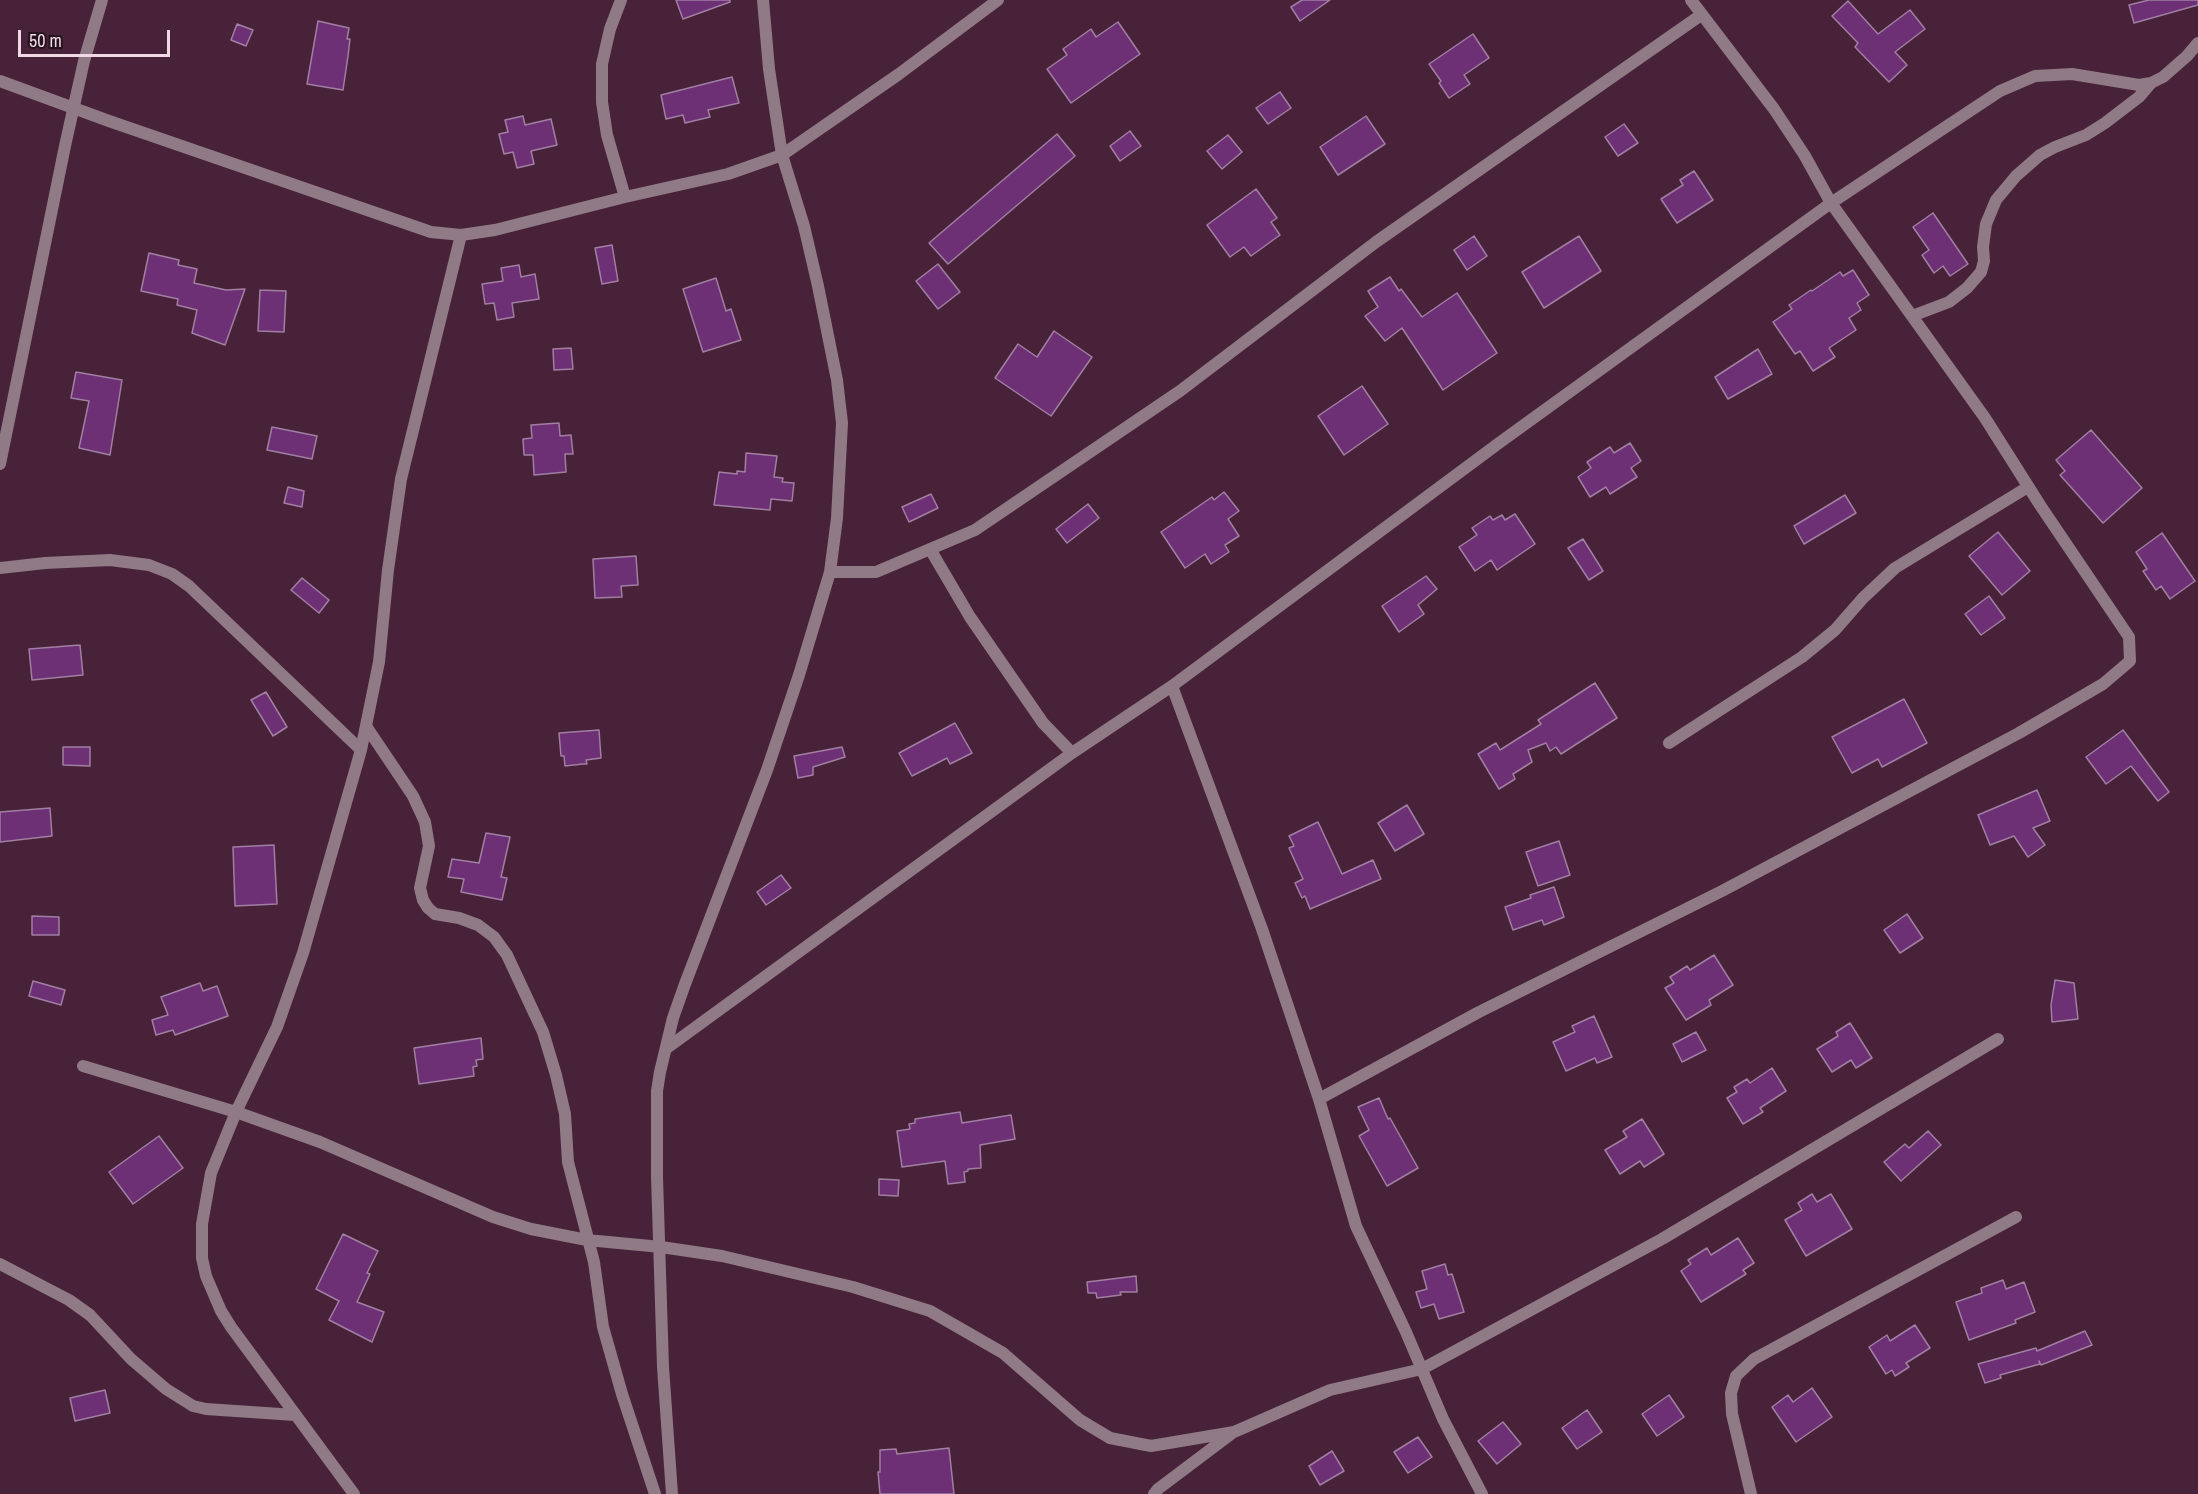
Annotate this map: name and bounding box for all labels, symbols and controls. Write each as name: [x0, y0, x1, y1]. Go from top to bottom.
scale bar: [21, 18, 172, 56]
text: 50 m: [29, 28, 62, 53]

